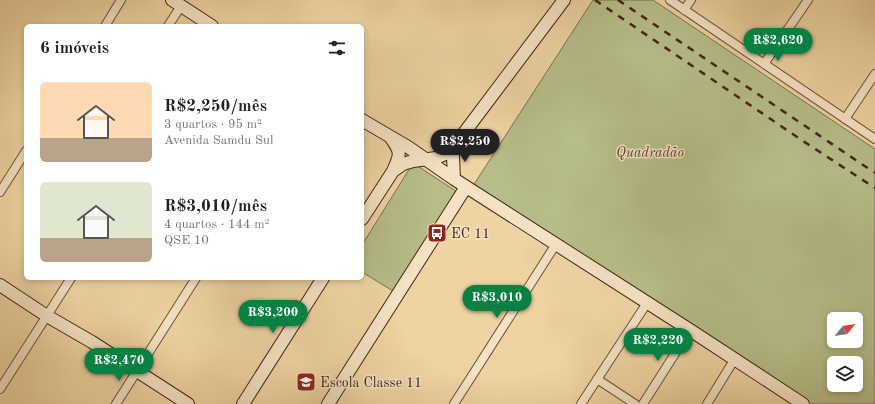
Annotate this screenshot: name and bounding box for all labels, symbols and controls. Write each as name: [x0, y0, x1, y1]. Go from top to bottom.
pin: R$2,620: [741, 28, 815, 62]
text: R$2,620: [753, 34, 803, 47]
icon: filters: [326, 37, 348, 59]
text: 6 imóveis: [40, 40, 109, 57]
icon: home: [72, 98, 120, 146]
text: R$2,250/mês: [164, 98, 267, 115]
text: 3 quartos · 95 m²: [164, 118, 262, 131]
pin: R$2,250: [428, 129, 502, 163]
text: Avenida Samdu Sul: [164, 134, 273, 147]
text: R$2,250: [440, 135, 490, 148]
park label: Quadradão: [616, 146, 684, 160]
icon: home: [72, 198, 120, 246]
text: R$3,010/mês: [164, 198, 267, 215]
text: 4 quartos · 144 m²: [164, 218, 269, 231]
bus stop icon: EC 11: [426, 222, 448, 244]
place label: EC 11: [451, 227, 490, 241]
text: QSE 10: [164, 234, 209, 247]
pin: R$3,010: [460, 285, 534, 319]
text: R$3,010: [472, 291, 522, 304]
pin: R$3,200: [236, 300, 310, 334]
text: R$3,200: [248, 306, 298, 319]
north arrow: [827, 312, 863, 348]
map controls: [827, 312, 863, 392]
pin: R$2,220: [621, 328, 695, 362]
text: R$2,220: [633, 334, 683, 347]
pin: R$2,470: [82, 348, 156, 382]
text: R$2,470: [94, 354, 144, 367]
button: layers: [827, 356, 863, 392]
school or university icon: Escola Classe 11: [295, 371, 317, 393]
place label: Escola Classe 11: [320, 376, 422, 390]

